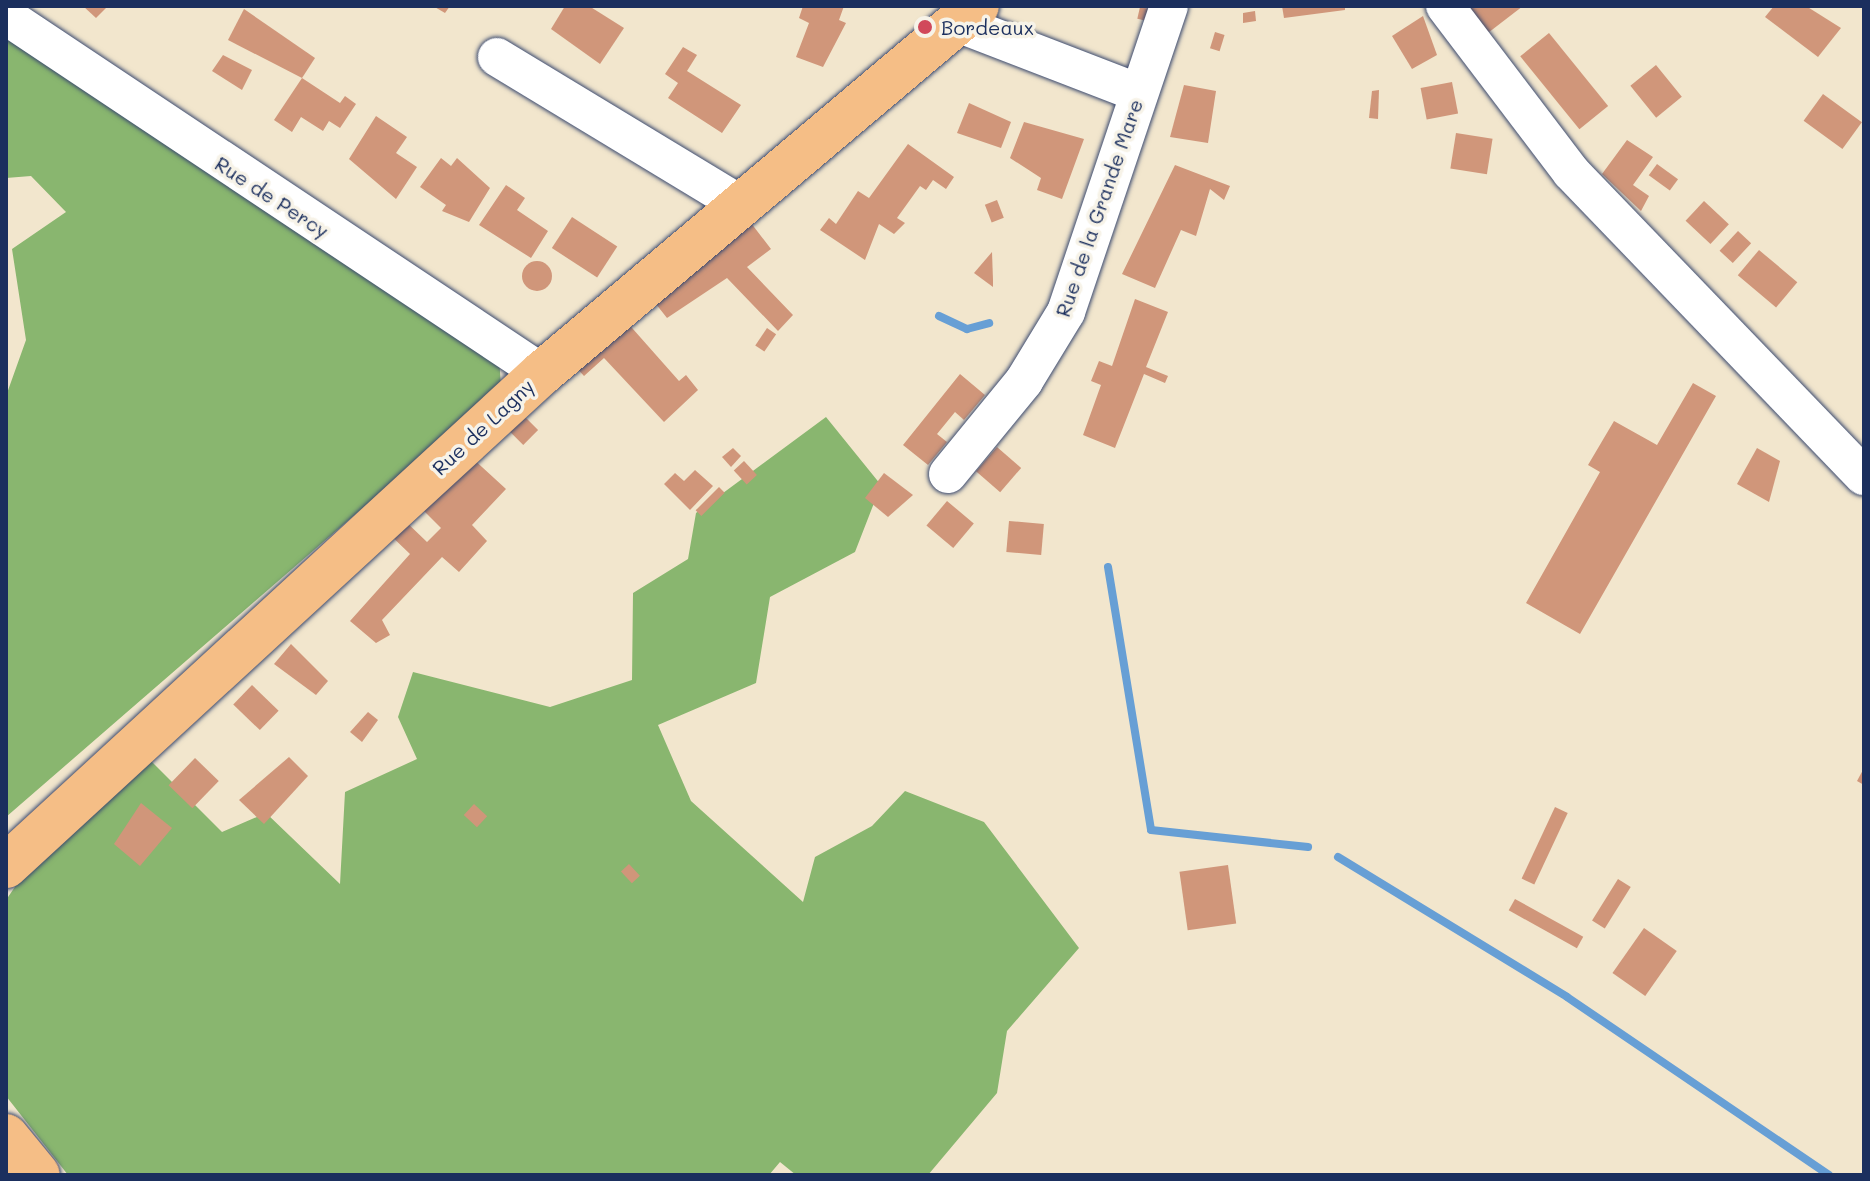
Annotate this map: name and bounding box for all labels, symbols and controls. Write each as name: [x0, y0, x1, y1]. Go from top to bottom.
place label: Bordeaux: [941, 15, 1034, 39]
marker: Bordeaux: [916, 18, 934, 36]
street label: Rue de la Grande Mare: [1050, 96, 1148, 320]
street label: Rue de Percy: [211, 151, 333, 243]
street label: Rue de Lagny: [427, 374, 539, 480]

